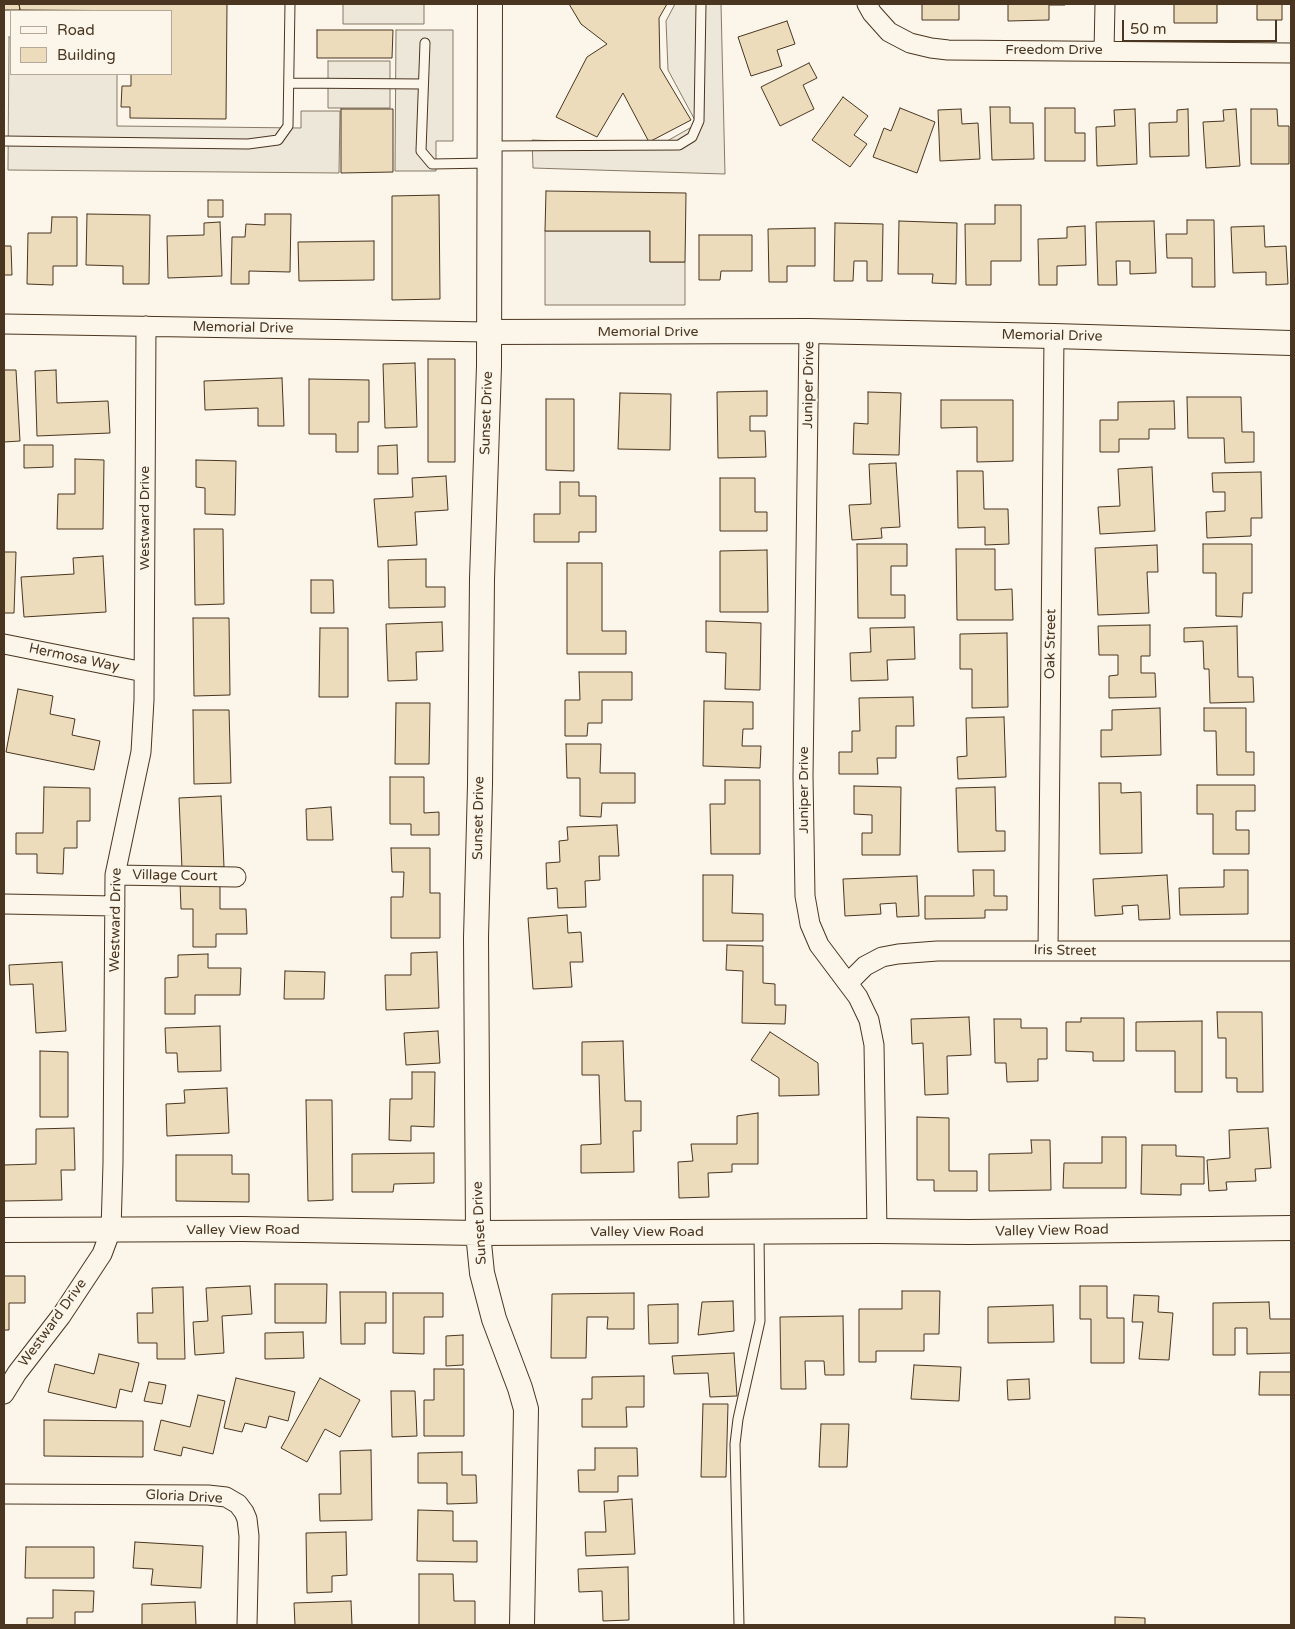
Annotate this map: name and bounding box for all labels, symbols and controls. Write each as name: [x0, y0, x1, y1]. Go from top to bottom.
legend: [10, 10, 172, 75]
scale bar: [1125, 10, 1280, 42]
text: 50 m: [1130, 20, 1167, 38]
text: Road: [57, 21, 95, 39]
street label: Freedom Drive: [1005, 42, 1103, 58]
text: Building: [57, 46, 116, 64]
street label: Memorial Drive: [192, 319, 294, 337]
street label: Memorial Drive: [598, 324, 698, 340]
street label: Memorial Drive: [1001, 327, 1103, 345]
street label: Juniper Drive: [800, 341, 818, 429]
street label: Sunset Drive: [477, 371, 497, 455]
street label: Westward Drive: [137, 466, 153, 570]
street label: Oak Street: [1042, 609, 1060, 679]
street label: Hermosa Way: [27, 640, 121, 676]
street label: Juniper Drive: [796, 746, 812, 834]
street label: Sunset Drive: [470, 776, 488, 860]
street label: Village Court: [132, 867, 218, 885]
street label: Westward Drive: [107, 868, 125, 972]
street label: Iris Street: [1033, 942, 1097, 960]
street label: Sunset Drive: [469, 1181, 491, 1265]
street label: Valley View Road: [186, 1222, 300, 1238]
street label: Valley View Road: [995, 1222, 1109, 1240]
street label: Valley View Road: [590, 1224, 704, 1240]
street label: Westward Drive: [16, 1276, 90, 1370]
street label: Gloria Drive: [145, 1487, 223, 1507]

